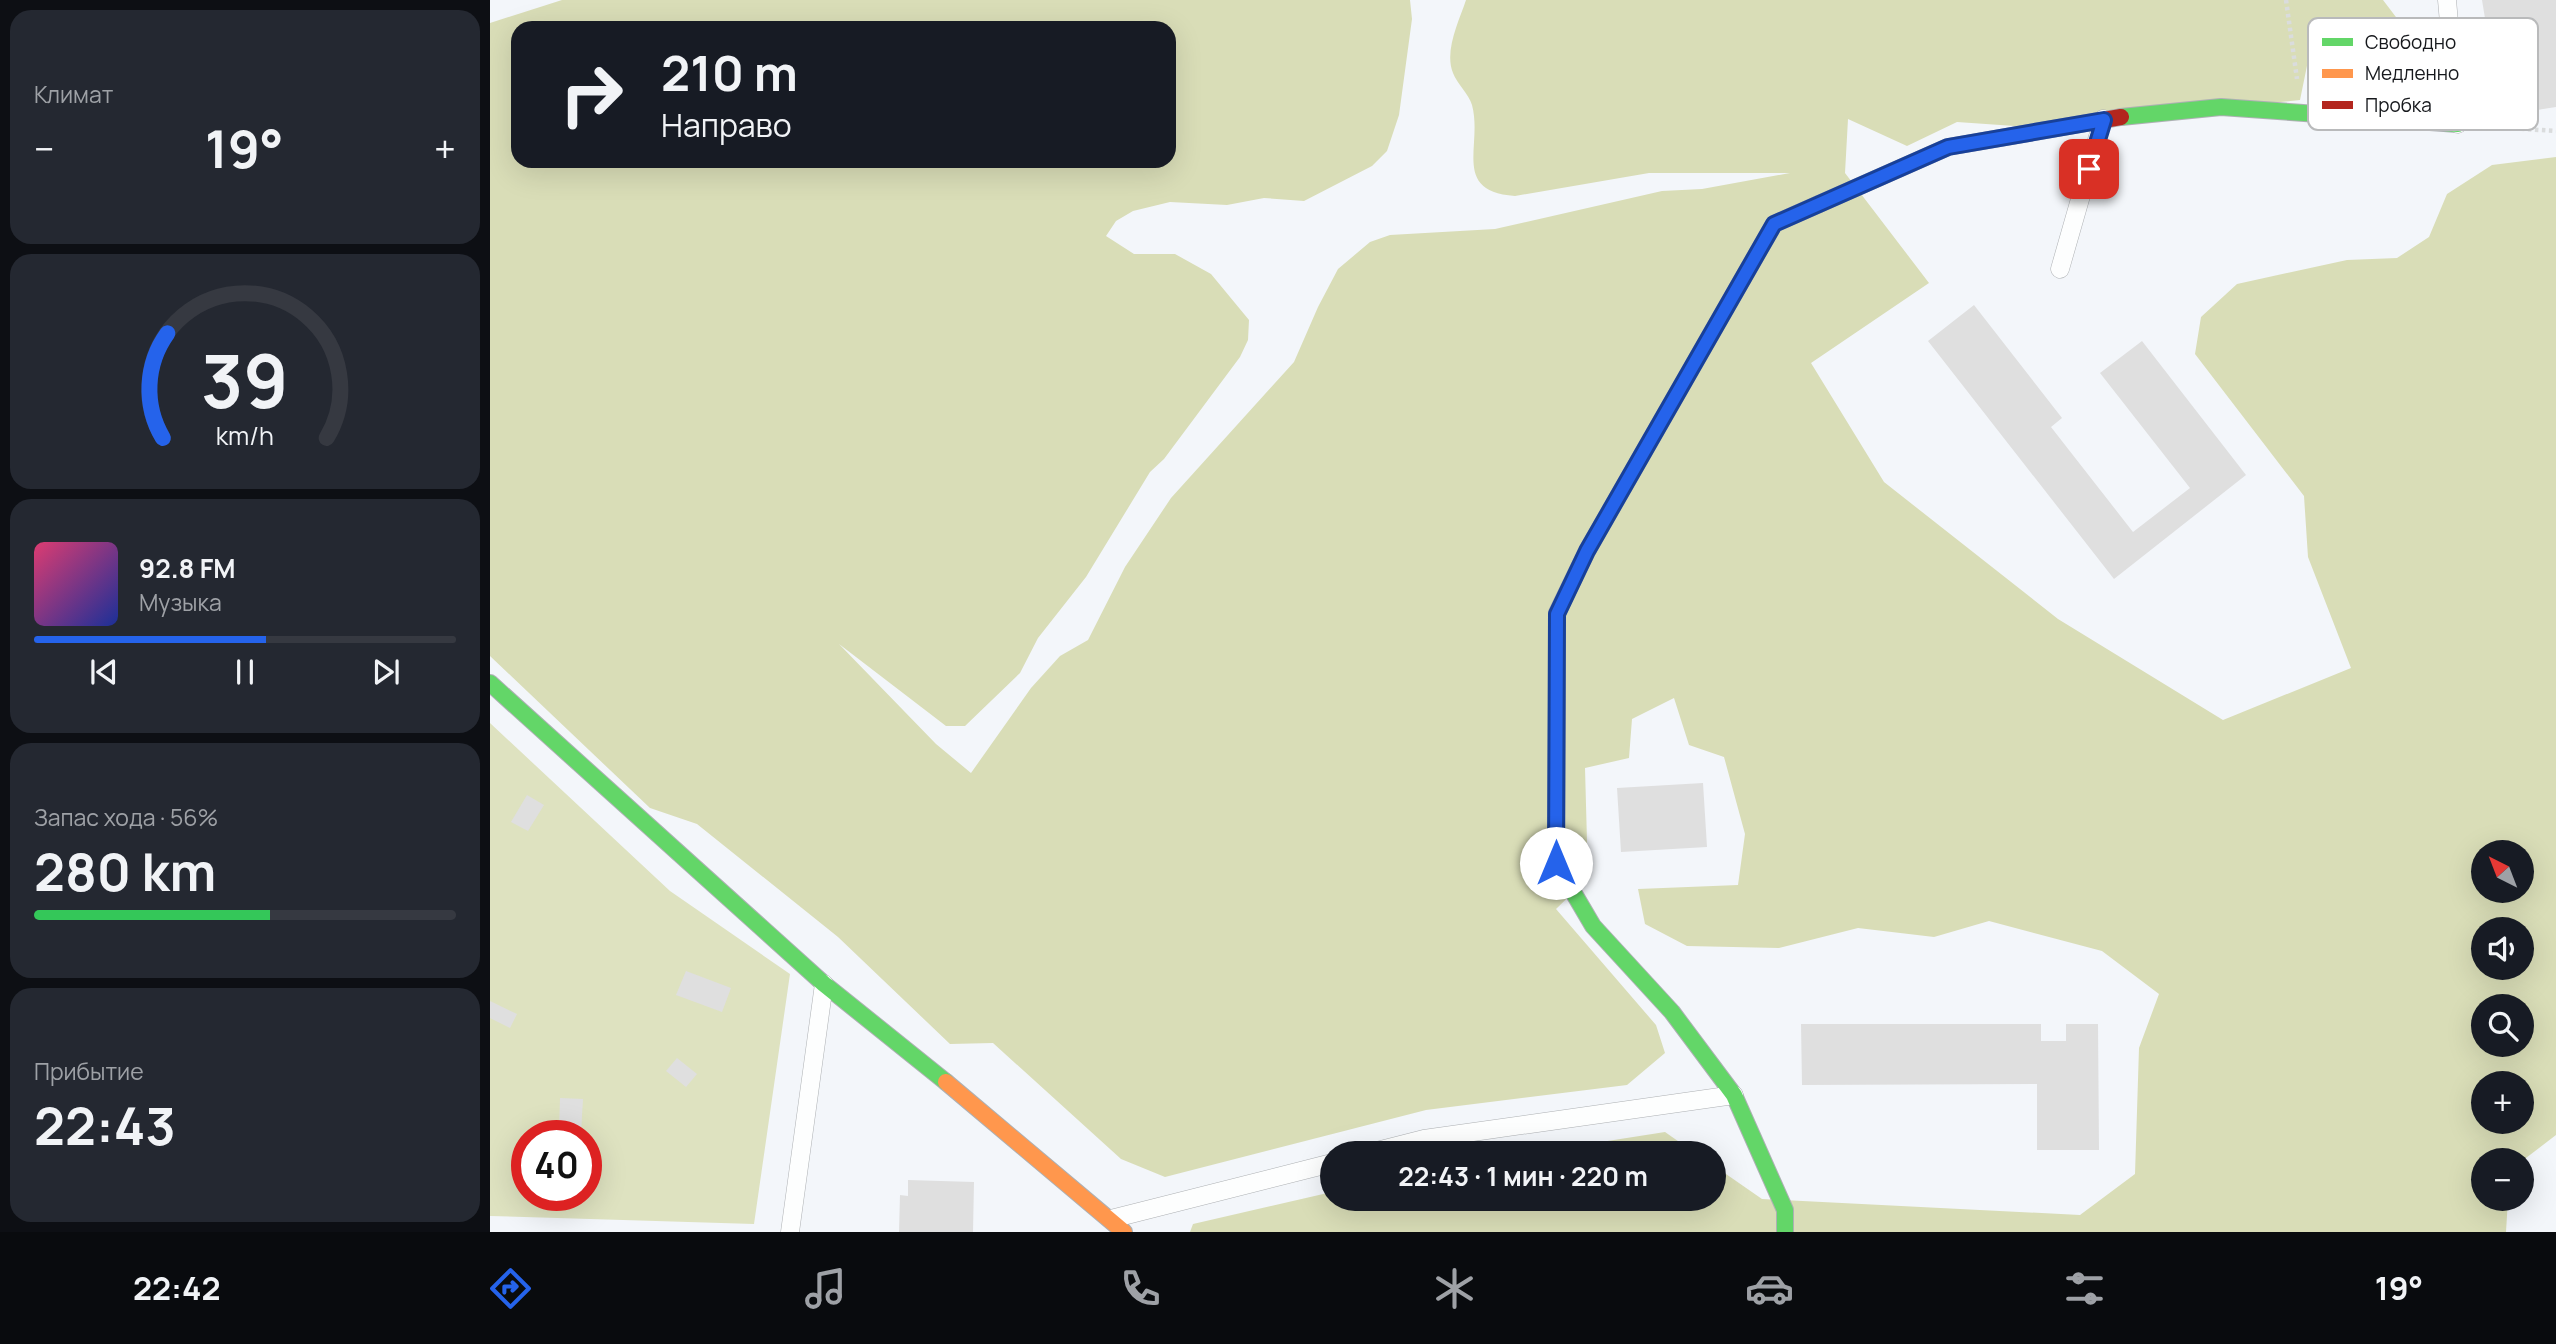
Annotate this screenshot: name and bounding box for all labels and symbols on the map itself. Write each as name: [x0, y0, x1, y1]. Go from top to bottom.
legend: [2308, 18, 2538, 130]
text: Свободно: [2365, 29, 2456, 55]
text: Медленно: [2365, 60, 2459, 86]
text: Пробка: [2365, 92, 2432, 118]
pin: [2059, 139, 2119, 199]
position arrow: [1519, 826, 1593, 900]
north arrow: [2471, 840, 2534, 903]
speed limit sign: 40: [511, 1120, 602, 1211]

